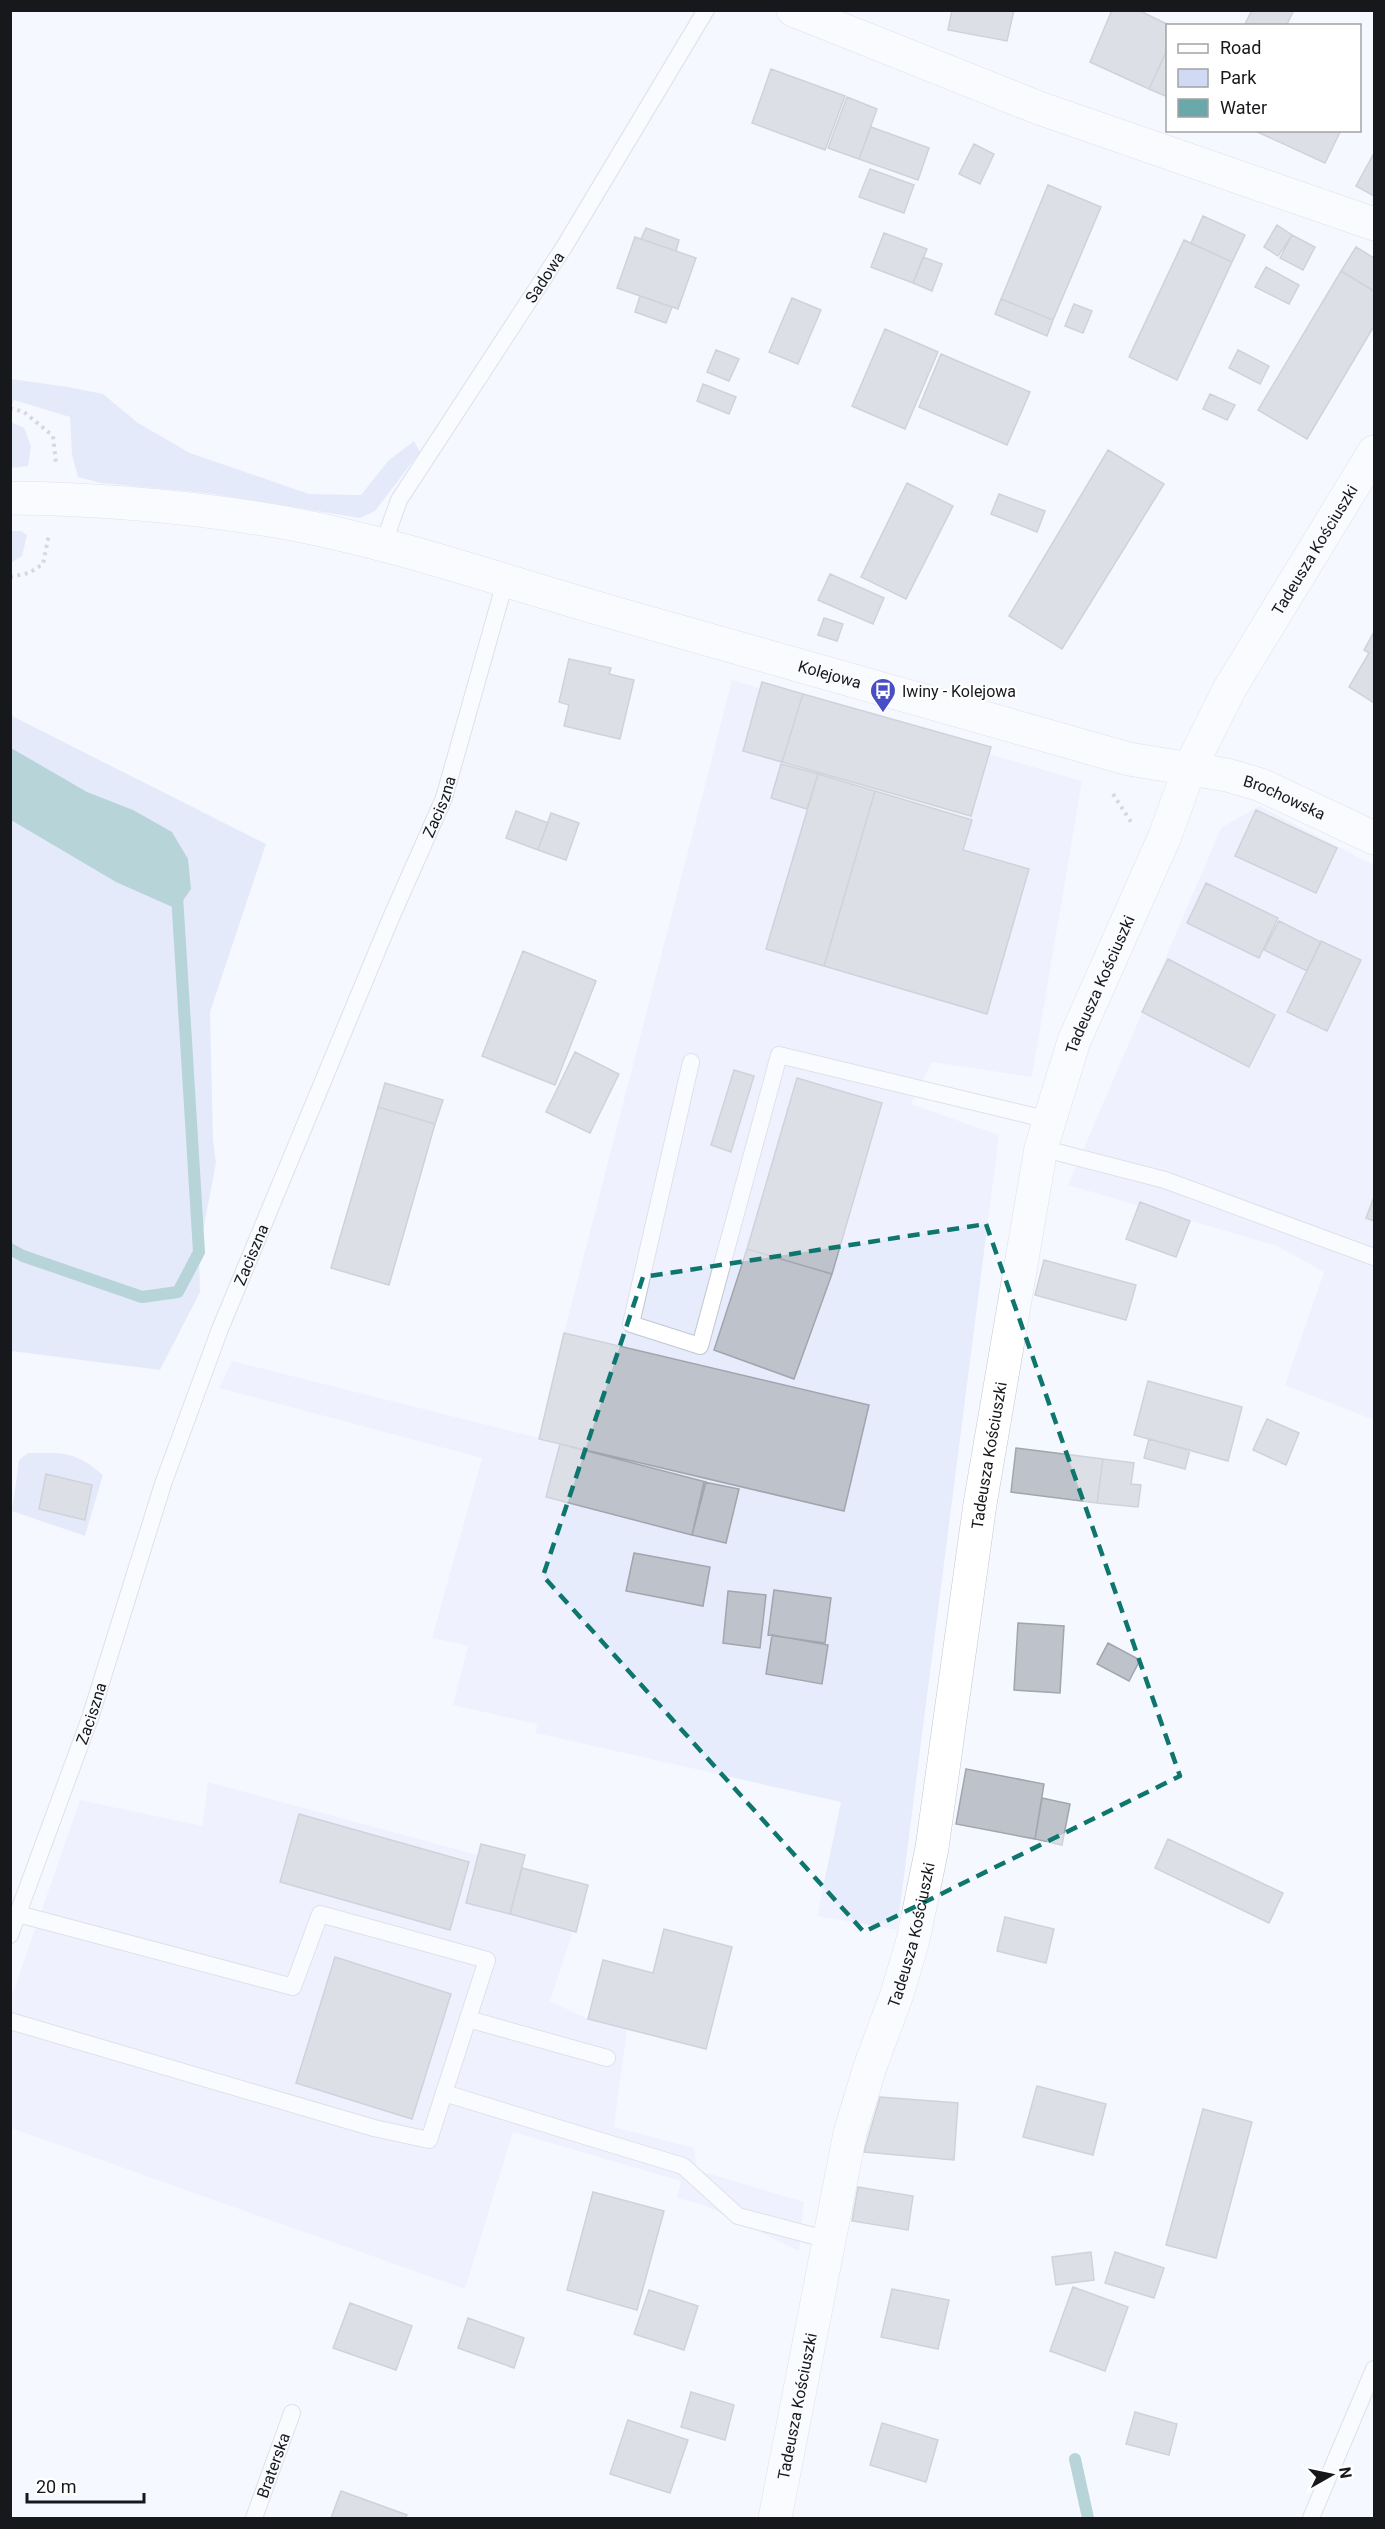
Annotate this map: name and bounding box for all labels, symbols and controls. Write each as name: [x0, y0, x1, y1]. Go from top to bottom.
legend: [1166, 24, 1361, 132]
text: Road: [1220, 37, 1261, 58]
text: Park: [1220, 67, 1257, 88]
text: Water: [1220, 97, 1267, 118]
street label: Sadowa: [521, 248, 568, 306]
street label: Tadeusza Kościuszki: [1268, 481, 1362, 619]
street label: Kolejowa: [796, 656, 864, 692]
bus stop icon: Iwiny - Kolejowa: [868, 676, 898, 714]
place label: Iwiny - Kolejowa: [902, 682, 1016, 701]
street label: Brochowska: [1241, 771, 1328, 824]
street label: Zaciszna: [419, 774, 460, 840]
street label: Tadeusza Kościuszki: [1062, 912, 1139, 1056]
street label: Zaciszna: [230, 1222, 272, 1288]
street label: Tadeusza Kościuszki: [968, 1380, 1011, 1530]
street label: Zaciszna: [72, 1680, 111, 1747]
street label: Tadeusza Kościuszki: [884, 1861, 939, 2010]
street label: Tadeusza Kościuszki: [774, 2331, 821, 2481]
street label: Braterska: [253, 2430, 294, 2501]
north arrow: [1301, 2445, 1361, 2505]
scale bar: [27, 2466, 144, 2504]
text: N: [1335, 2466, 1356, 2480]
text: 20 m: [36, 2476, 76, 2497]

